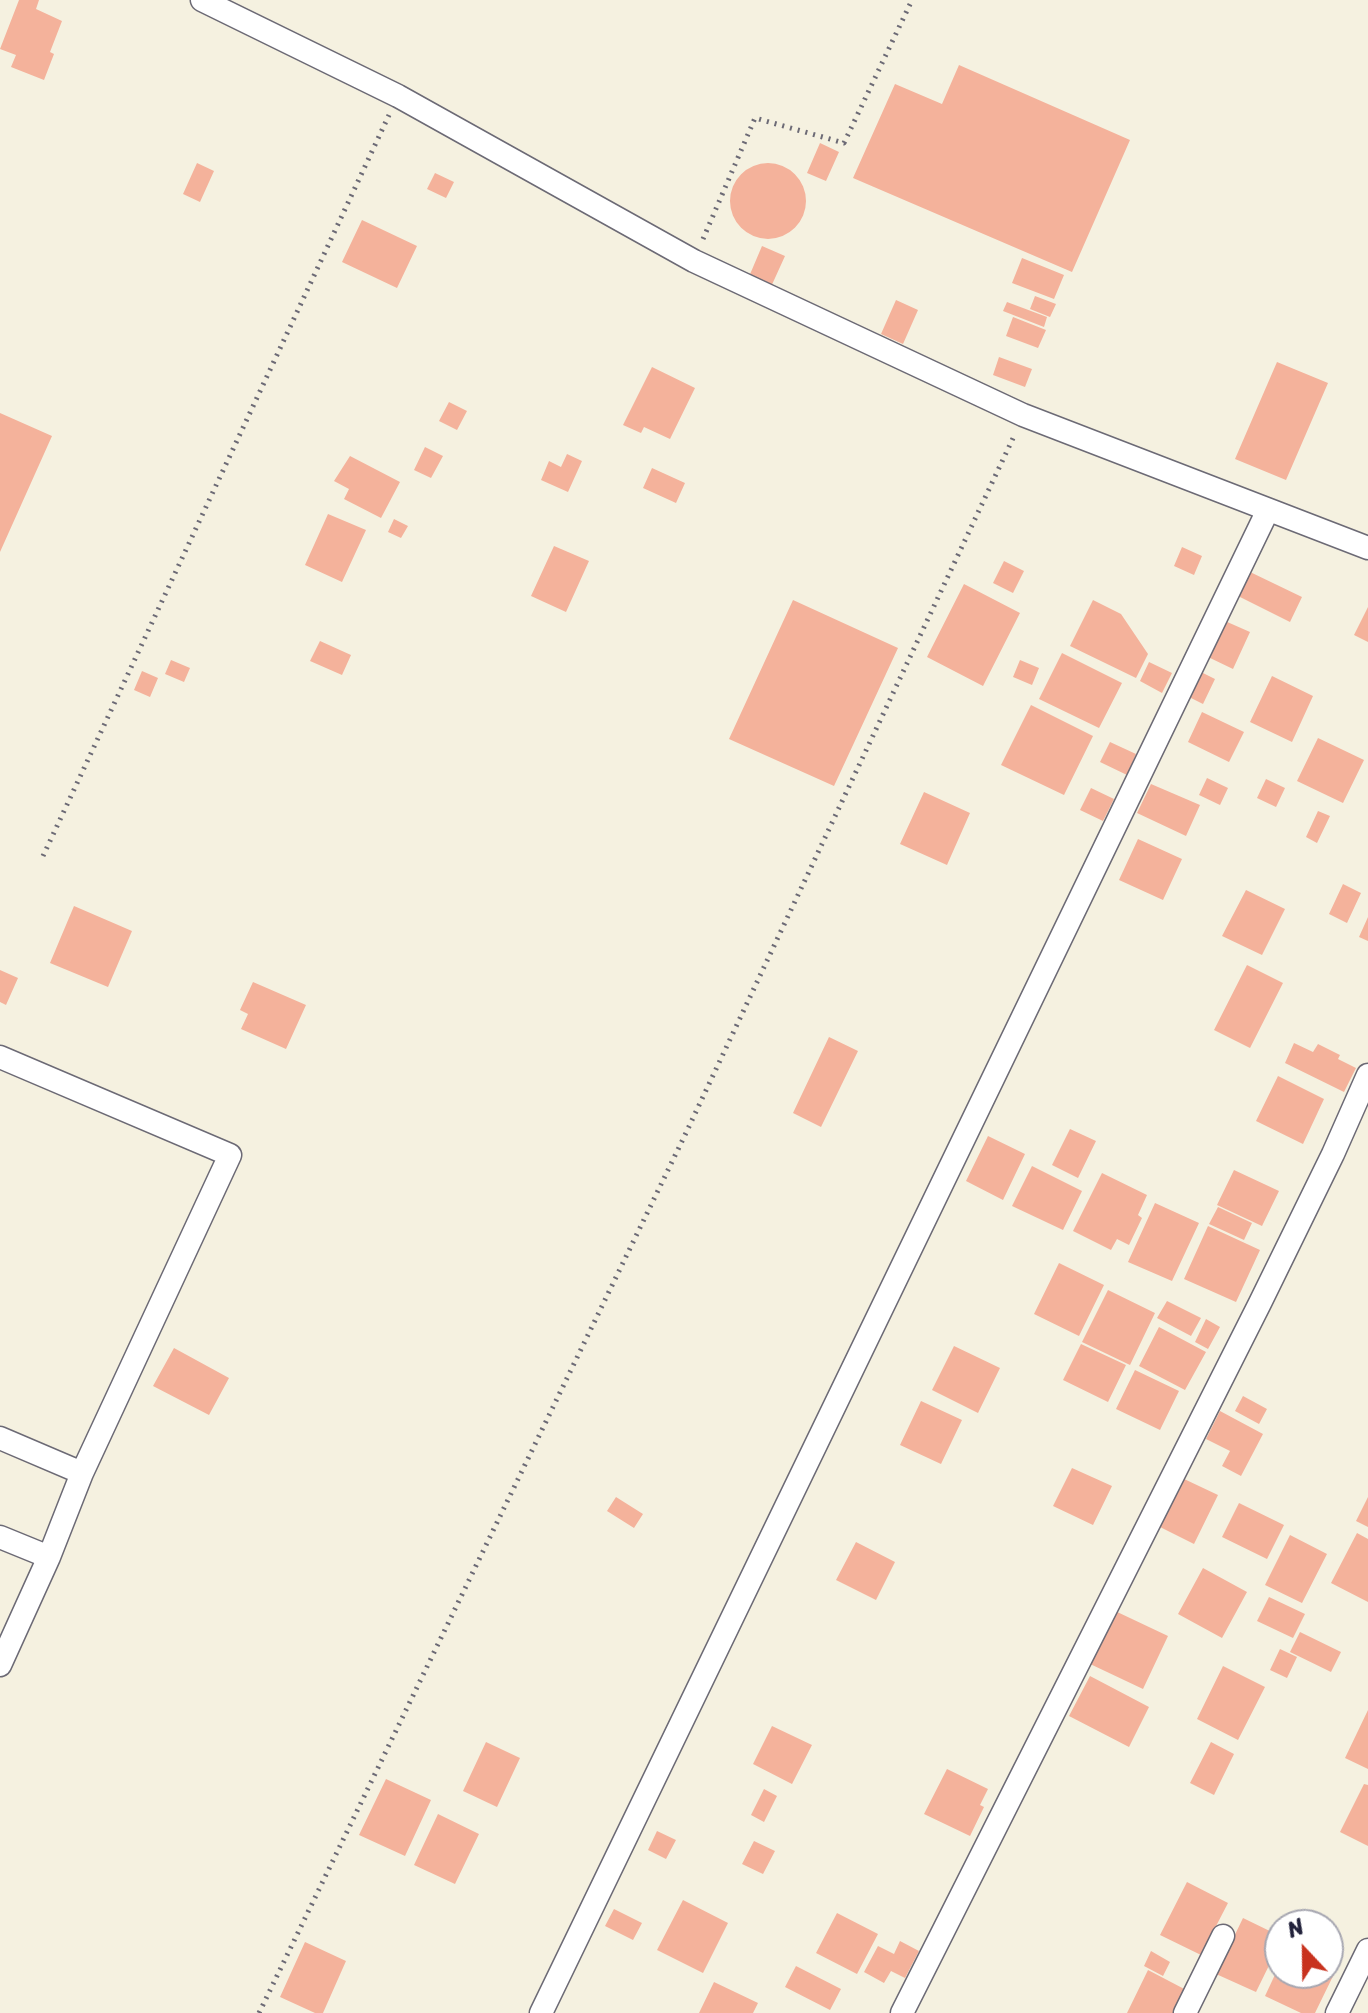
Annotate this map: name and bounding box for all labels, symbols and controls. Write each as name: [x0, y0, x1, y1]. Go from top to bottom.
text: N: [1281, 1907, 1310, 1949]
north arrow: [1264, 1909, 1344, 1989]

